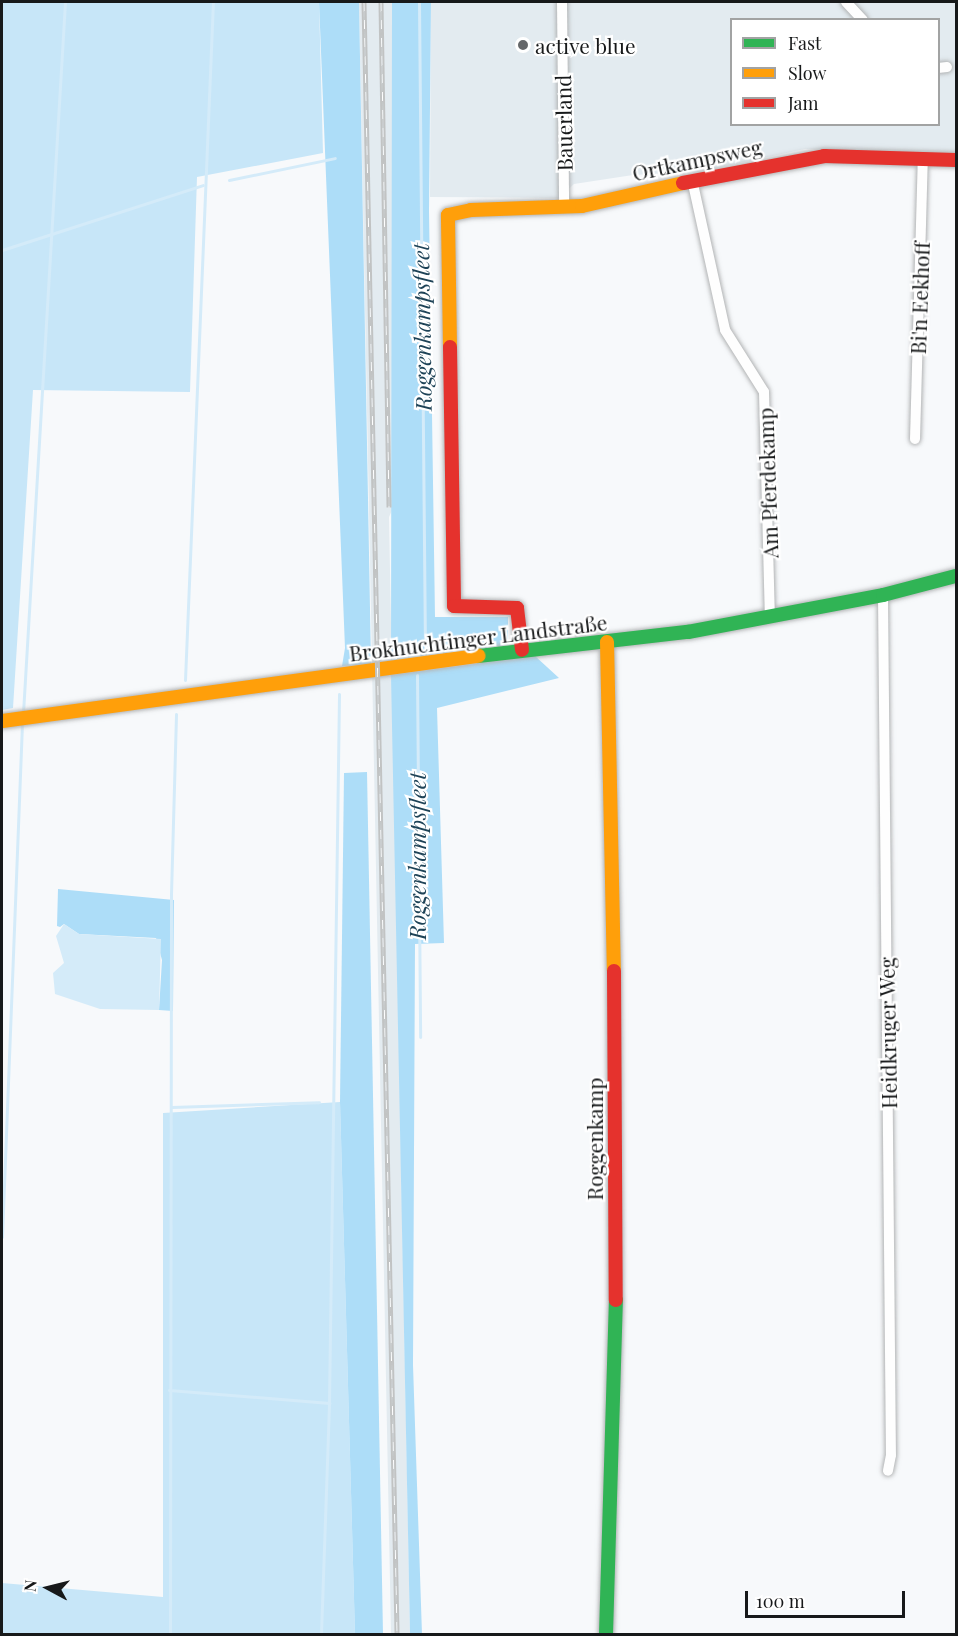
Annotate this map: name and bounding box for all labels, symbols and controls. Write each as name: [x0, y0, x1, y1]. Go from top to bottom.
legend: [730, 18, 940, 126]
text: Fast: [788, 31, 821, 55]
place label: active blue: [535, 32, 636, 58]
marker: active blue: [516, 38, 530, 52]
text: Slow: [788, 61, 826, 85]
street label: Bauerland: [550, 75, 576, 171]
text: Jam: [788, 91, 818, 115]
street label: Ortkampsweg: [630, 133, 764, 185]
street label: Bi'n Eekhoff: [904, 241, 934, 355]
water label: Roggenkampsfleet: [407, 243, 437, 411]
street label: Am Pferdekamp: [752, 407, 782, 559]
street label: Brokhuchtinger Landstraße: [347, 609, 609, 665]
water label: Roggenkampsfleet: [405, 772, 431, 940]
street label: Heidkruger Weg: [873, 956, 901, 1110]
street label: Roggenkamp: [581, 1078, 607, 1200]
north arrow: [18, 1558, 78, 1618]
text: N: [19, 1579, 41, 1593]
scale bar: [748, 1579, 908, 1617]
text: 100 m: [756, 1589, 805, 1613]

